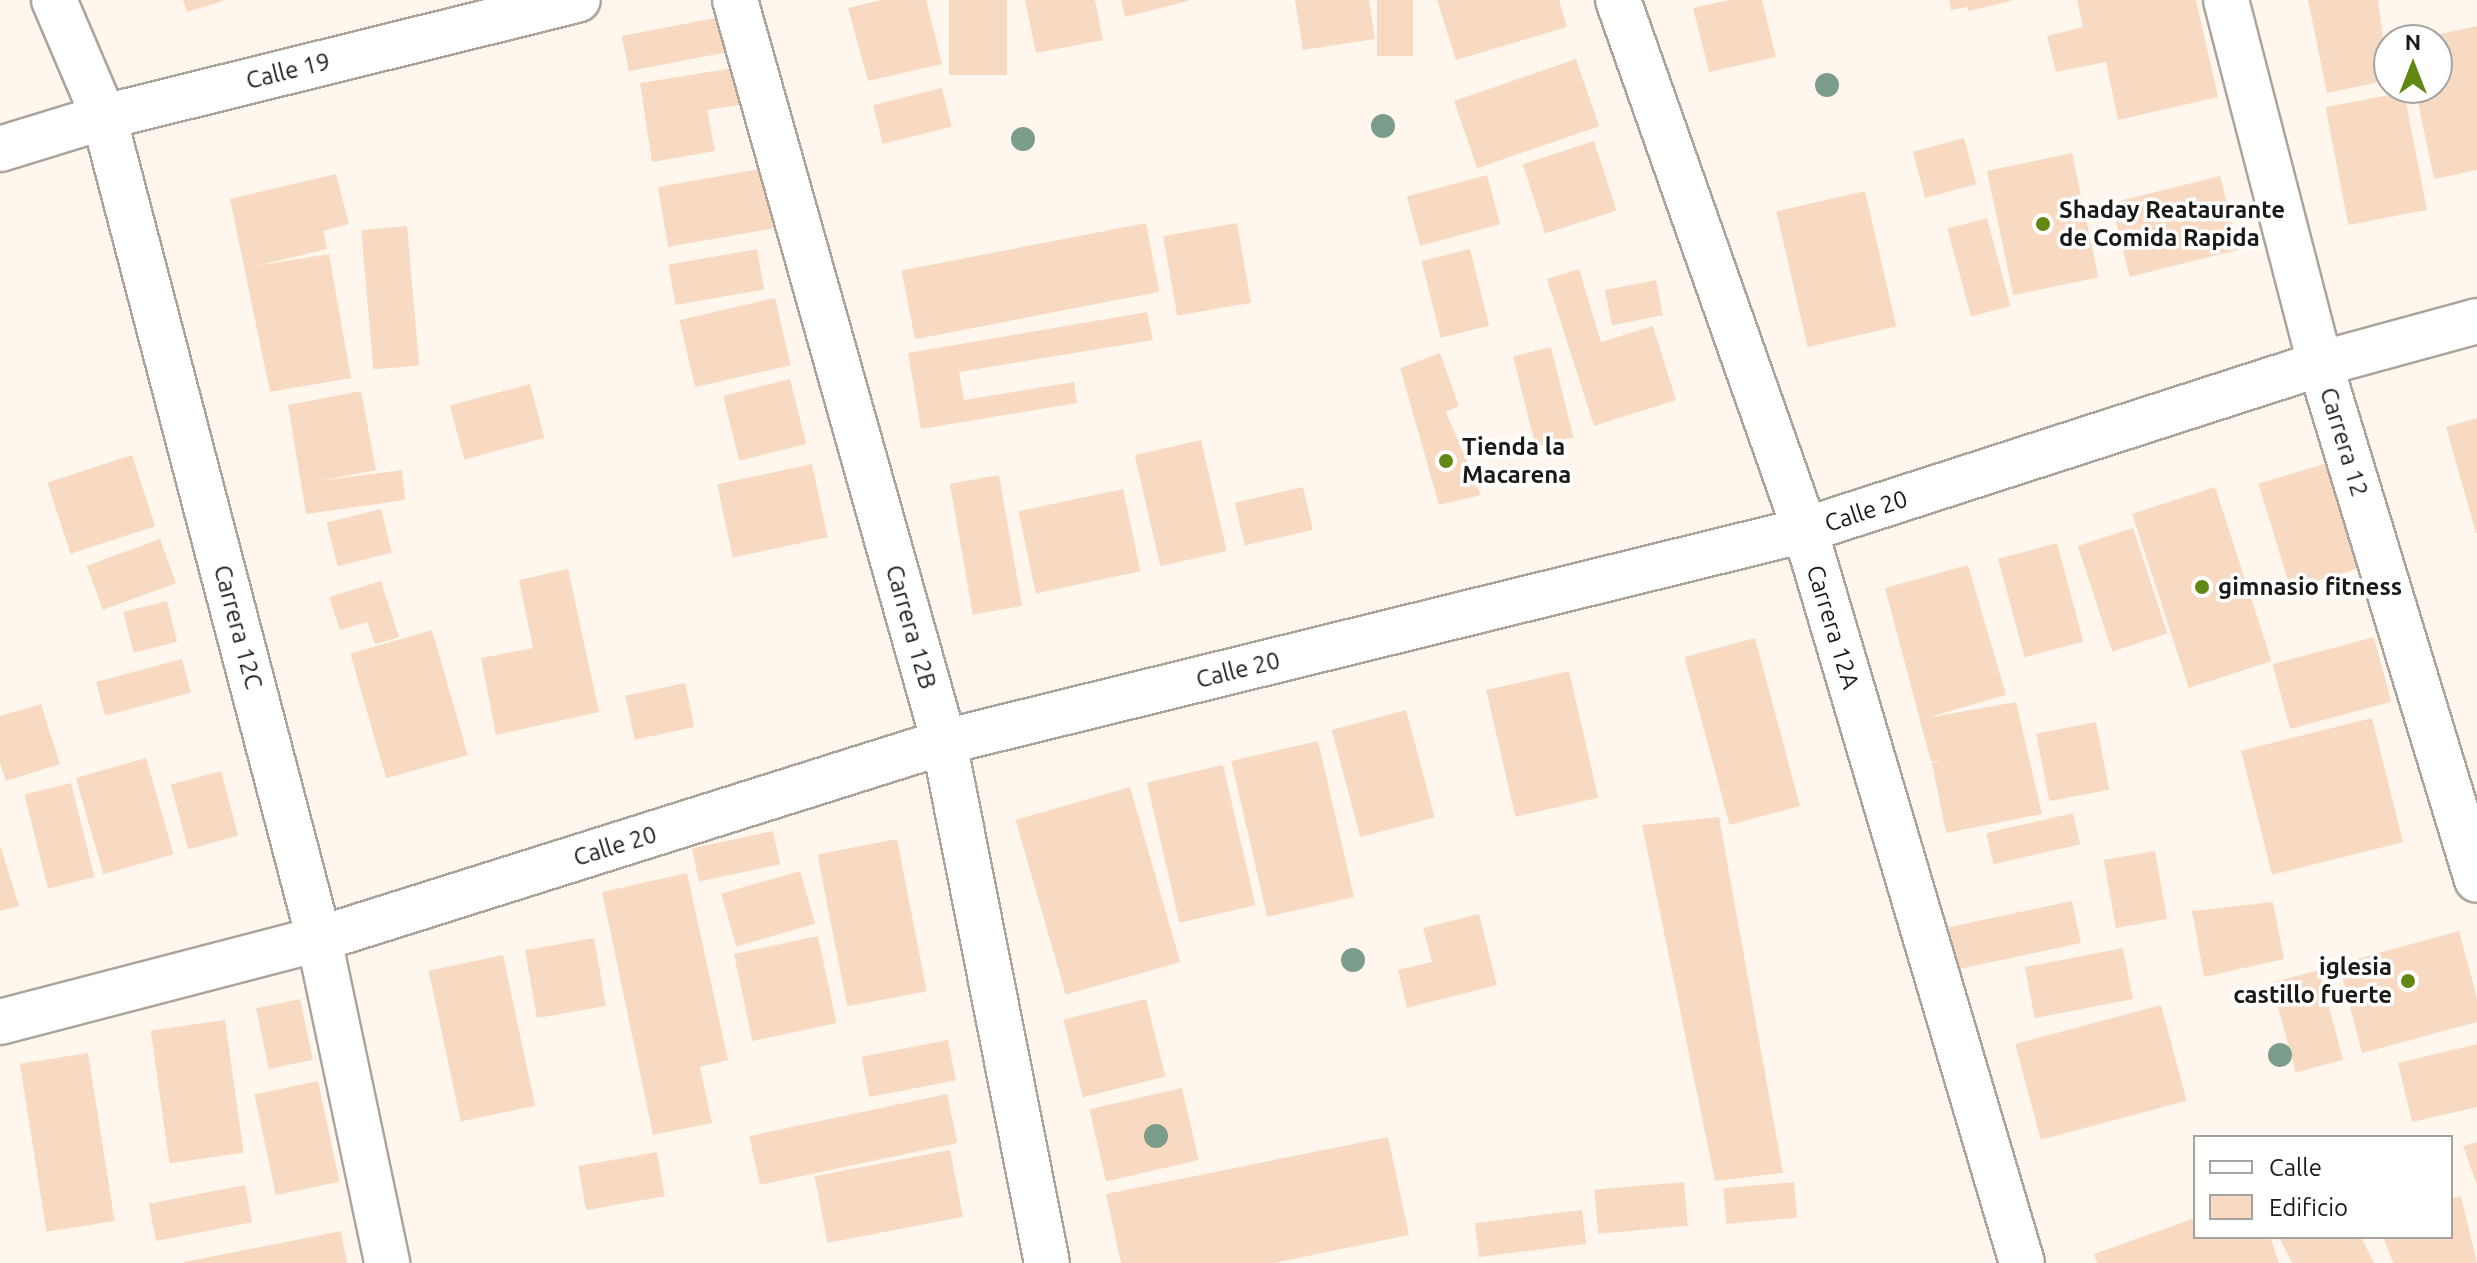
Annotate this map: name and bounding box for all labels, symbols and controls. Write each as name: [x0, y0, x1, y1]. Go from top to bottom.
north arrow: [2373, 24, 2453, 104]
text: N: [2405, 29, 2421, 54]
street label: Calle 19: [243, 47, 333, 95]
place label: Shaday Reataurante de Comida Rapida: [2059, 196, 2285, 252]
marker: Shaday Reataurante de Comida Rapida: [2034, 215, 2052, 233]
street label: Carrera 12: [2314, 384, 2374, 500]
place label: Tienda la Macarena: [1462, 433, 1571, 489]
marker: Tienda la Macarena: [1437, 452, 1455, 470]
street label: Calle 20: [1821, 484, 1911, 538]
street label: Carrera 12C: [208, 562, 268, 692]
street label: Carrera 12B: [880, 562, 942, 692]
street label: Carrera 12A: [1801, 562, 1865, 692]
place label: gimnasio fitness: [2218, 573, 2402, 601]
marker: gimnasio fitness: [2193, 578, 2211, 596]
street label: Calle 20: [1193, 646, 1283, 694]
street label: Calle 20: [570, 820, 660, 872]
place label: iglesia castillo fuerte: [2233, 953, 2392, 1009]
marker: iglesia castillo fuerte: [2399, 972, 2417, 990]
legend: [2193, 1135, 2453, 1239]
text: Calle: [2269, 1154, 2322, 1181]
text: Edificio: [2269, 1194, 2348, 1221]

